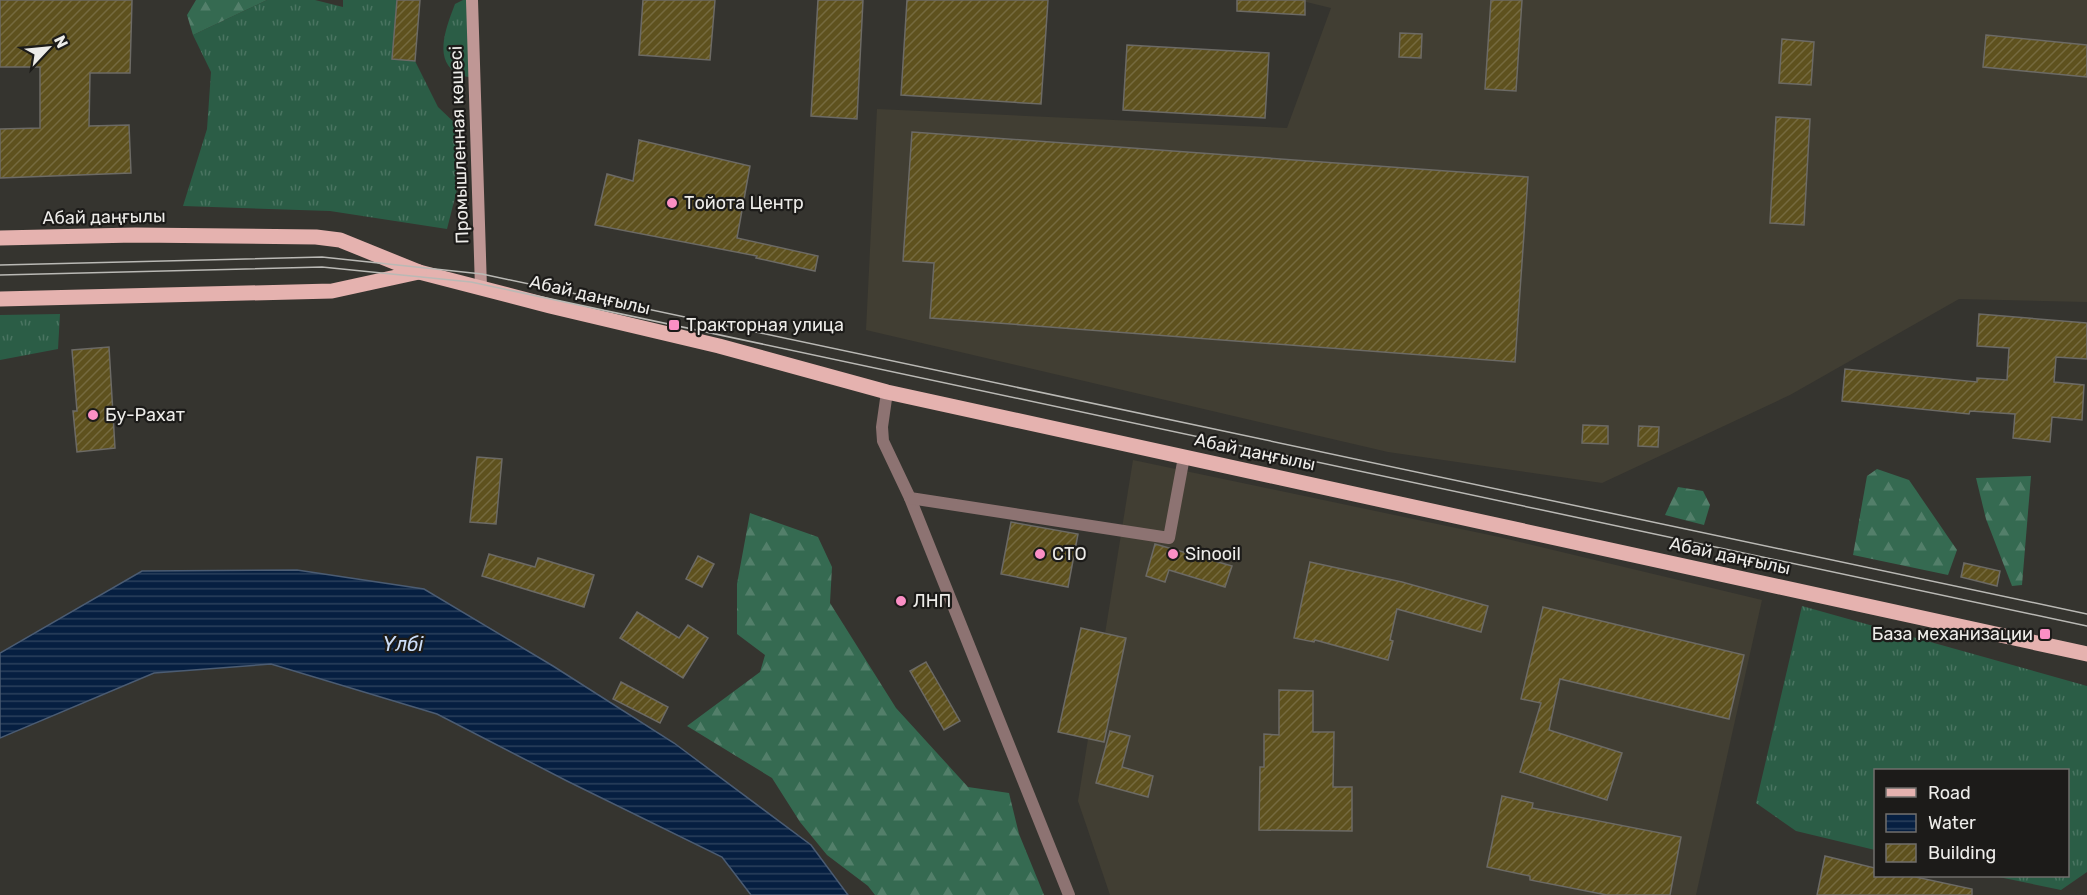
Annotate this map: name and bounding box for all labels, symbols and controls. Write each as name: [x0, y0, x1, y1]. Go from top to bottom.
north arrow: [18, 18, 78, 78]
text: N: [50, 32, 72, 51]
street label: Промышленная көшесі: [445, 46, 473, 244]
place label: Тойота Центр: [684, 192, 804, 214]
marker: Тойота Центр: [665, 196, 679, 210]
street label: Абай даңғылы: [42, 205, 166, 229]
street label: Абай даңғылы: [527, 270, 653, 320]
place label: Тракторная улица: [686, 314, 844, 336]
marker: Тракторная улица: [667, 318, 681, 332]
place label: Бу-Рахат: [105, 404, 185, 426]
marker: Бу-Рахат: [86, 408, 100, 422]
street label: Абай даңғылы: [1192, 428, 1318, 476]
street label: Абай даңғылы: [1667, 532, 1793, 580]
place label: СТО: [1052, 543, 1087, 565]
place label: Sinooil: [1185, 543, 1241, 565]
marker: СТО: [1033, 547, 1047, 561]
marker: Sinooil: [1166, 547, 1180, 561]
place label: ЛНП: [913, 590, 951, 612]
marker: ЛНП: [894, 594, 908, 608]
place label: База механизации: [1872, 623, 2033, 645]
marker: База механизации: [2038, 627, 2052, 641]
water label: Үлбі: [383, 632, 425, 656]
legend: [1874, 769, 2069, 877]
text: Road: [1928, 782, 1971, 804]
text: Water: [1928, 812, 1976, 834]
text: Building: [1928, 842, 1996, 864]

